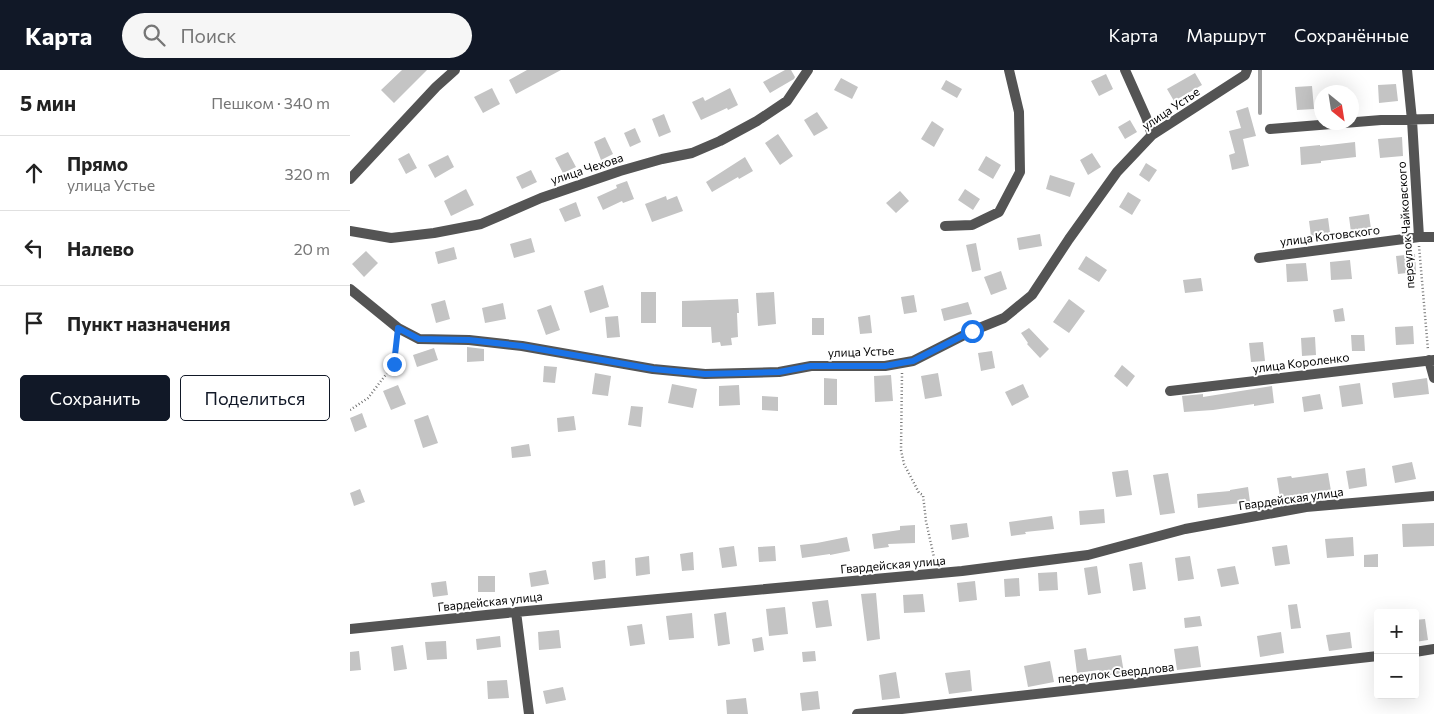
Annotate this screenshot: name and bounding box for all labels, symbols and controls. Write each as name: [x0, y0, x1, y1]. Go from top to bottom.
search box: [122, 13, 472, 58]
text: Карта: [25, 21, 92, 50]
icon: search: [140, 21, 168, 49]
text: Поиск: [180, 24, 236, 47]
text: Карта: [1109, 24, 1158, 46]
text: Маршрут: [1186, 24, 1266, 46]
text: Сохранённые: [1294, 24, 1409, 46]
street label: улица Устье: [1139, 84, 1202, 132]
north arrow: [1314, 85, 1359, 130]
text: 5 мин: [20, 90, 76, 115]
text: Пешком · 340 m: [211, 93, 330, 112]
street label: улица Чехова: [549, 150, 625, 186]
text: Прямо: [67, 152, 128, 175]
icon: ahead: [20, 159, 48, 187]
street label: переулок Чайковского: [1394, 161, 1416, 289]
text: 320 m: [285, 164, 330, 183]
text: улица Устье: [67, 175, 155, 194]
street label: улица Котовского: [1279, 222, 1381, 248]
icon: left: [20, 234, 48, 262]
text: Налево: [67, 237, 134, 260]
text: 20 m: [294, 239, 330, 258]
icon: arrive: [20, 309, 48, 337]
text: Пункт назначения: [67, 312, 230, 335]
route start: [961, 320, 984, 343]
street label: улица Устье: [828, 343, 894, 359]
street label: улица Короленко: [1252, 349, 1350, 375]
route end: [383, 353, 406, 376]
button: Сохранить: [20, 375, 170, 421]
button: Поделиться: [180, 375, 330, 421]
street label: Гвардейская улица: [1238, 484, 1344, 512]
street label: Гвардейская улица: [840, 552, 946, 576]
street label: Гвардейская улица: [437, 589, 543, 613]
map controls: [1374, 609, 1419, 699]
button: +: [1374, 609, 1419, 654]
button: −: [1374, 654, 1419, 699]
street label: переулок Свердлова: [1057, 659, 1175, 685]

